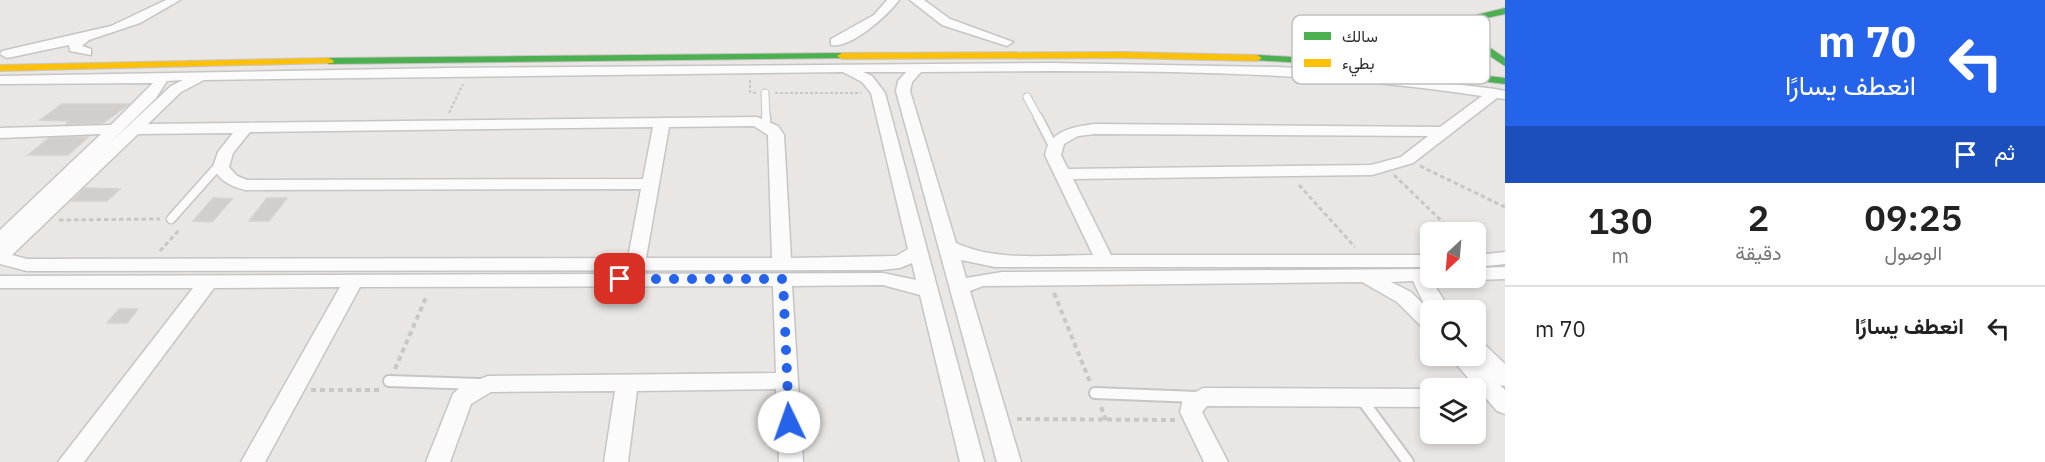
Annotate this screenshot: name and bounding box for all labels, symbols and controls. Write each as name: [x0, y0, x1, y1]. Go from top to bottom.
text: 70 m: [1818, 14, 1916, 69]
legend: [1292, 15, 1490, 84]
icon: left: [1937, 24, 2015, 102]
text: سالك: [1342, 26, 1378, 46]
text: بطيء: [1342, 53, 1374, 77]
text: انعطف يسارًا: [1785, 67, 1916, 102]
text: ثم: [1994, 137, 2015, 166]
icon: arrive: [1949, 138, 1982, 171]
text: 2: [1748, 194, 1769, 241]
text: 09:25: [1864, 194, 1962, 241]
text: 130: [1588, 197, 1653, 244]
north arrow: [1420, 222, 1486, 288]
map controls: [1420, 222, 1486, 444]
text: دقيقة: [1735, 239, 1782, 266]
text: الوصول: [1884, 239, 1942, 266]
text: m: [1611, 242, 1629, 269]
pin: [594, 253, 645, 304]
icon: arrive: [603, 262, 636, 295]
button: search: [1420, 300, 1486, 366]
text: انعطف يسارًا: [1855, 311, 1964, 340]
icon: left: [1982, 312, 2015, 345]
text: 70 m: [1535, 314, 1586, 343]
button: layers: [1420, 378, 1486, 444]
position arrow: [757, 390, 821, 454]

